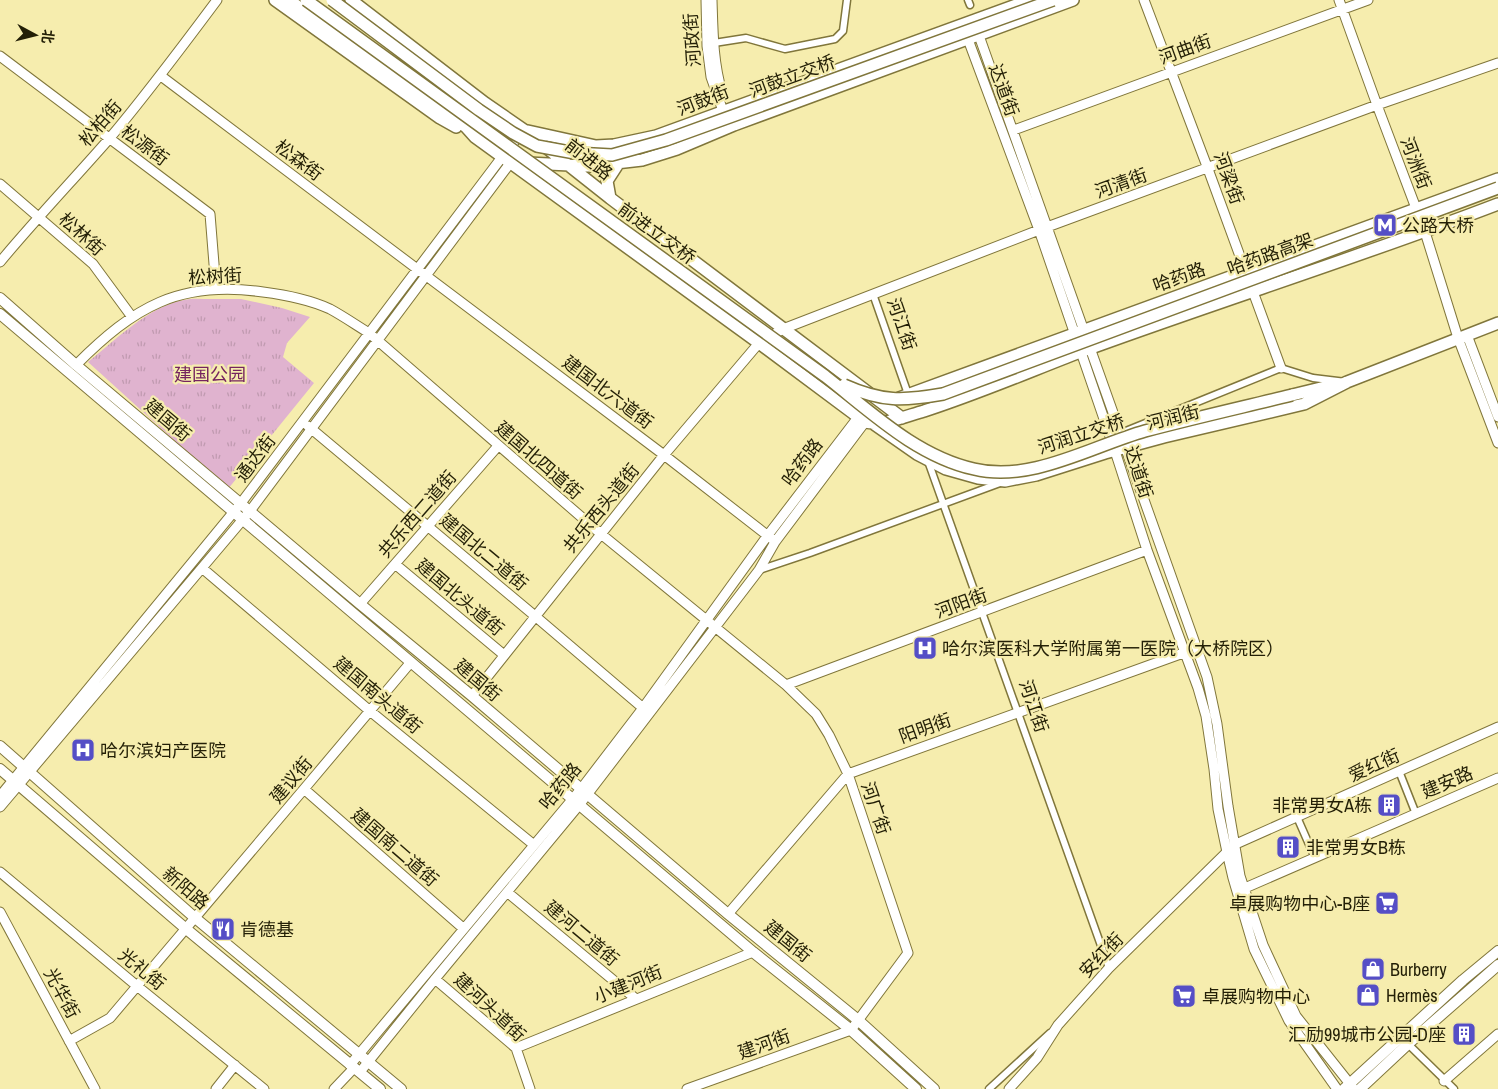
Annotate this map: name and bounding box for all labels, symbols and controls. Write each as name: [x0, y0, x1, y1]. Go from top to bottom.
north arrow: [10, 10, 60, 60]
street label: 河政街: [678, 12, 706, 68]
street label: 河曲街: [1155, 28, 1215, 70]
text: 北: [38, 29, 58, 45]
street label: 河鼓立交桥: [745, 49, 839, 103]
street label: 达道街: [983, 60, 1025, 120]
street label: 河鼓街: [673, 79, 733, 121]
street label: 松柏街: [73, 94, 127, 152]
street label: 松源街: [116, 119, 174, 171]
street label: 前进路: [560, 133, 618, 185]
street label: 河洲街: [1395, 133, 1437, 193]
street label: 松森街: [270, 134, 328, 186]
street label: 河梁街: [1208, 148, 1250, 208]
street label: 河清街: [1091, 162, 1151, 204]
street label: 前进立交桥: [613, 196, 701, 270]
street label: 松林街: [54, 207, 110, 261]
metro station icon: 公路大桥: [1372, 212, 1398, 238]
place label: 公路大桥: [1402, 213, 1474, 238]
street label: 哈药路高架: [1223, 227, 1317, 281]
street label: 哈药路: [1149, 256, 1209, 298]
street label: 松树街: [187, 262, 243, 290]
street label: 河江街: [881, 294, 923, 354]
street label: 建国北六道街: [557, 350, 659, 434]
park label: 建国公园: [174, 362, 246, 387]
street label: 建国街: [139, 393, 197, 447]
street label: 河润街: [1144, 398, 1202, 436]
street label: 河润立交桥: [1034, 408, 1128, 460]
street label: 建国北四道街: [490, 415, 588, 505]
street label: 通达街: [229, 429, 281, 487]
street label: 哈药路: [776, 433, 828, 491]
street label: 达道街: [1119, 442, 1159, 502]
street label: 共乐西头道街: [557, 458, 645, 558]
street label: 共乐西二道街: [372, 465, 462, 563]
street label: 建国北二道街: [435, 508, 533, 596]
street label: 建国北头道街: [411, 553, 509, 641]
street label: 河阳街: [931, 582, 991, 624]
hospital icon: 哈尔滨医科大学附属第一医院（大桥院区）: [912, 635, 938, 661]
place label: 哈尔滨医科大学附属第一医院（大桥院区）: [942, 636, 1284, 661]
street label: 建国南头道街: [329, 651, 427, 739]
street label: 建国街: [449, 653, 507, 707]
street label: 河江街: [1013, 676, 1055, 736]
street label: 阳明街: [895, 707, 955, 749]
hospital icon: 哈尔滨妇产医院: [70, 737, 96, 763]
place label: 哈尔滨妇产医院: [100, 738, 226, 763]
street label: 爱红街: [1344, 743, 1404, 787]
street label: 建议街: [264, 751, 318, 809]
street label: 哈药路: [533, 757, 587, 815]
street label: 建安路: [1417, 760, 1477, 804]
street label: 河广街: [855, 778, 897, 838]
building icon: 非常男女A栋: [1376, 792, 1402, 818]
place label: 非常男女A栋: [1272, 793, 1372, 818]
street label: 建国南二道街: [346, 802, 444, 892]
building icon: 非常男女B栋: [1275, 834, 1301, 860]
place label: 非常男女B栋: [1306, 835, 1406, 860]
street label: 新阳路: [157, 861, 215, 915]
supermarket icon: 卓展购物中心-B座: [1374, 890, 1400, 916]
place label: 卓展购物中心-B座: [1229, 891, 1370, 916]
street label: 建河二道街: [539, 894, 625, 972]
street label: 建国街: [759, 914, 817, 968]
restaurant icon: 肯德基: [210, 916, 236, 942]
place label: 肯德基: [240, 917, 294, 942]
street label: 安红街: [1073, 927, 1129, 983]
street label: 光礼街: [113, 942, 171, 996]
shop icon: Burberry: [1360, 956, 1386, 982]
place label: Burberry: [1390, 957, 1447, 982]
street label: 小建河街: [590, 959, 666, 1009]
street label: 光华街: [38, 963, 86, 1023]
street label: 建河头道街: [449, 967, 531, 1047]
shop icon: Hermès: [1355, 982, 1381, 1008]
supermarket icon: 卓展购物中心: [1171, 983, 1197, 1009]
place label: Hermès: [1386, 983, 1438, 1008]
place label: 卓展购物中心: [1202, 984, 1310, 1009]
building icon: 汇励99城市公园-D座: [1451, 1021, 1477, 1047]
place label: 汇励99城市公园-D座: [1288, 1022, 1446, 1047]
street label: 建河街: [734, 1023, 794, 1065]

